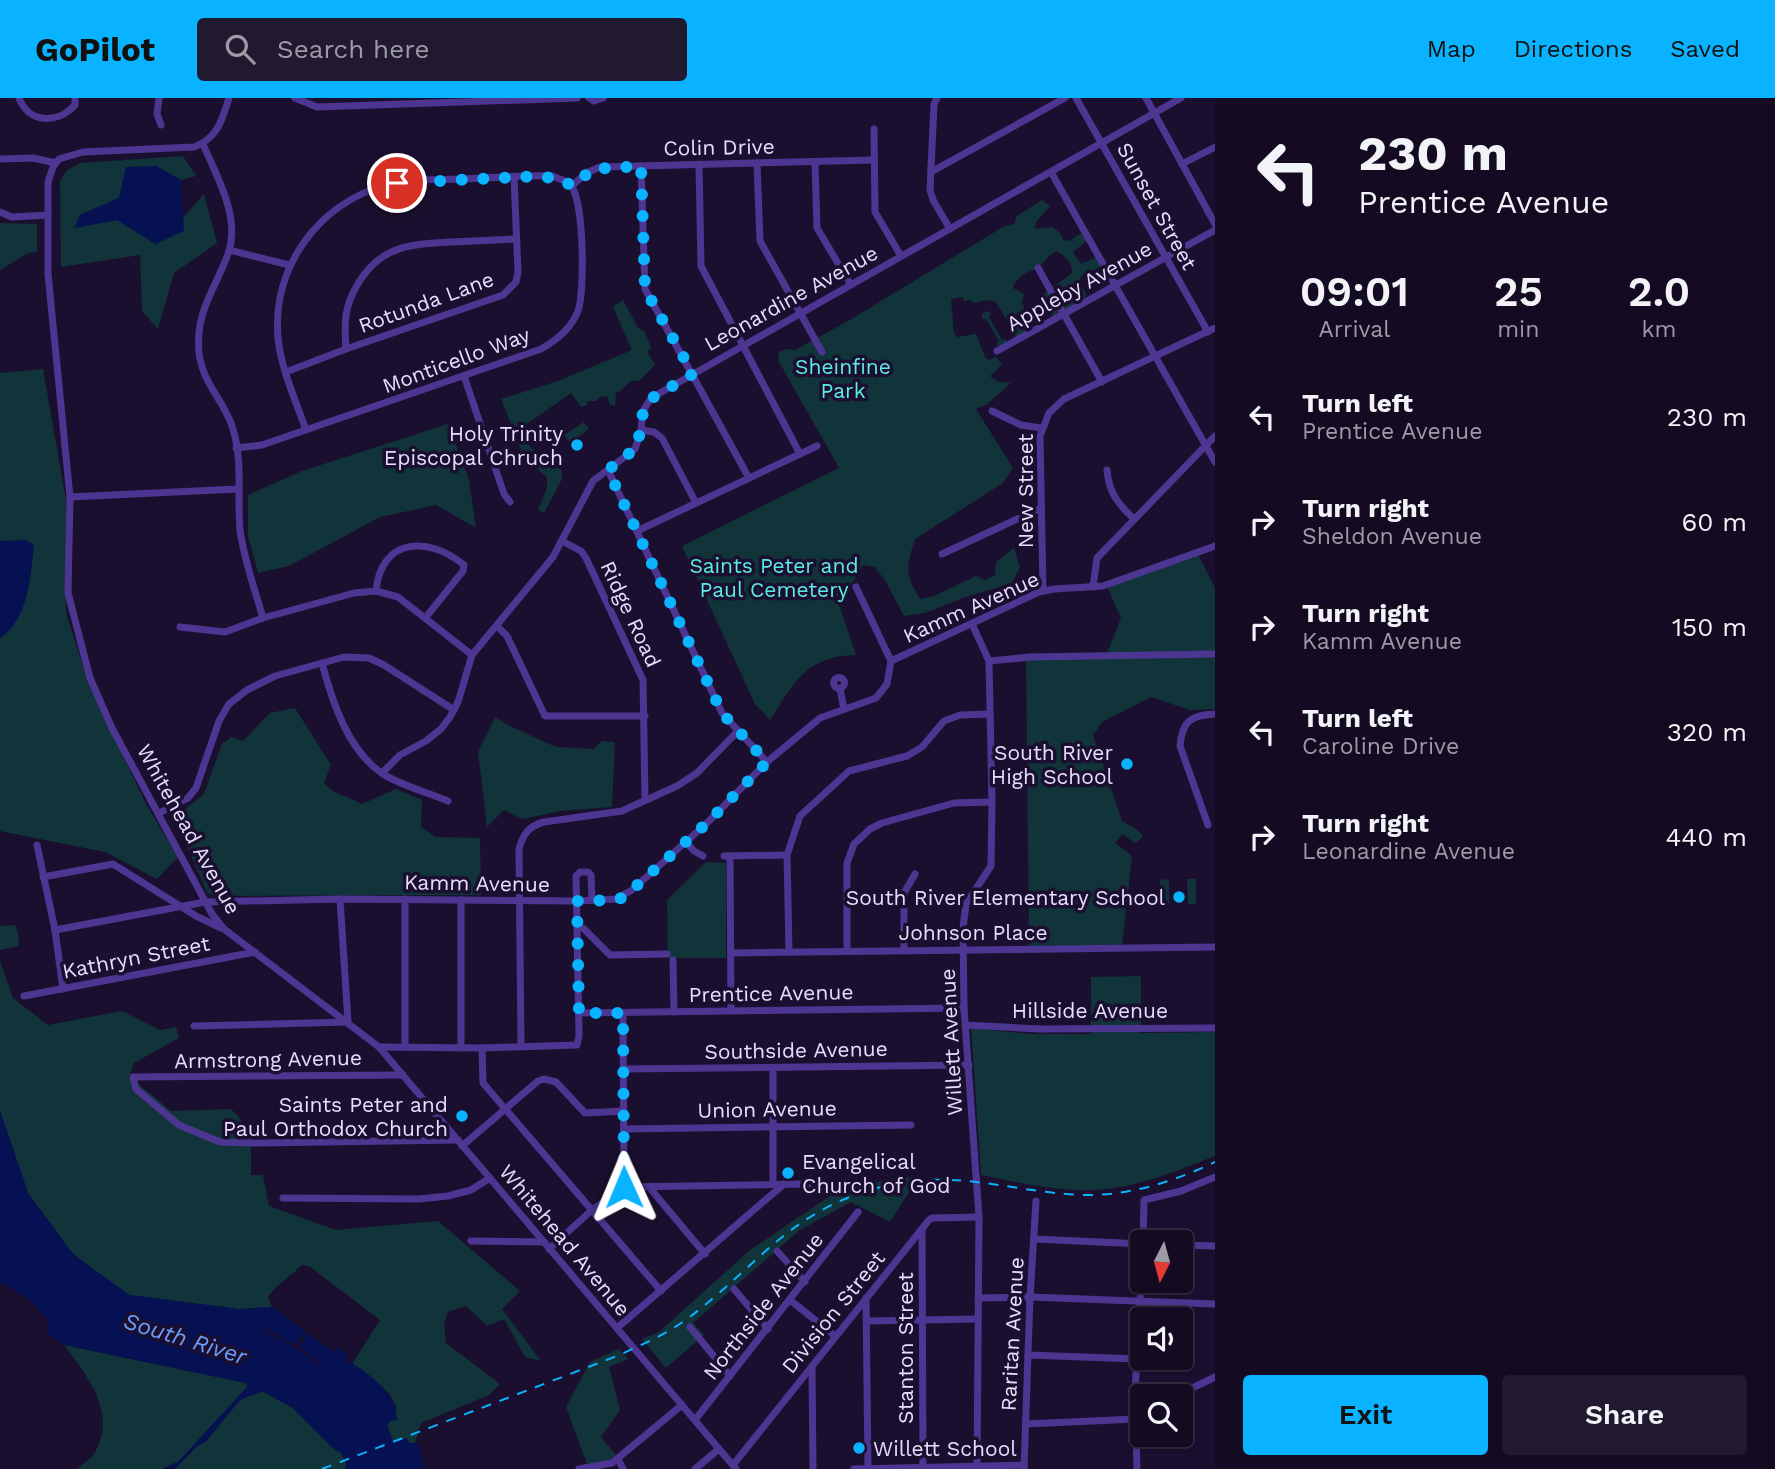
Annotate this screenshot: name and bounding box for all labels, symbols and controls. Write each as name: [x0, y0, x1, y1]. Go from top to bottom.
search box: [197, 18, 687, 81]
text: GoPilot: [35, 30, 155, 69]
icon: search: [221, 30, 259, 68]
text: Search here: [277, 34, 429, 64]
text: Map: [1427, 35, 1476, 63]
text: Directions: [1514, 35, 1632, 63]
text: Saved: [1670, 35, 1740, 63]
text: 230 m: [1358, 124, 1508, 182]
icon: left: [1243, 126, 1334, 217]
street label: Colin Drive: [663, 134, 775, 160]
street label: Sunset Street: [1112, 138, 1202, 274]
pin: [367, 153, 427, 213]
icon: arrive: [378, 164, 416, 202]
text: Prentice Avenue: [1358, 183, 1609, 221]
street label: Appleby Avenue: [1002, 236, 1156, 336]
street label: Leonardine Avenue: [700, 240, 882, 356]
street label: Rotunda Lane: [355, 266, 497, 338]
text: 09:01: [1300, 267, 1409, 316]
text: 25: [1494, 267, 1543, 316]
text: 2.0: [1628, 267, 1690, 316]
text: Arrival: [1318, 316, 1390, 343]
text: min: [1497, 316, 1539, 343]
text: km: [1642, 316, 1676, 343]
street label: Monticello Way: [379, 322, 533, 398]
park label: Sheinfine Park: [795, 354, 891, 403]
text: Turn left: [1302, 388, 1413, 418]
icon: left: [1243, 398, 1281, 436]
text: 230 m: [1667, 402, 1747, 432]
text: Prentice Avenue: [1302, 418, 1483, 445]
place label: Holy Trinity Episcopal Chruch: [384, 421, 563, 470]
street label: New Street: [1013, 434, 1038, 548]
marker: Holy Trinity Episcopal Chruch: [569, 437, 585, 453]
text: Turn right: [1302, 493, 1429, 523]
icon: right: [1243, 503, 1281, 541]
text: 60 m: [1681, 507, 1747, 537]
text: Sheldon Avenue: [1302, 523, 1482, 550]
park label: Saints Peter and Paul Cemetery: [689, 553, 859, 602]
street label: Ridge Road: [596, 557, 666, 671]
street label: Kamm Avenue: [899, 566, 1043, 648]
text: Turn right: [1302, 598, 1429, 628]
icon: right: [1243, 608, 1281, 646]
text: 150 m: [1672, 612, 1747, 642]
text: Kamm Avenue: [1302, 628, 1462, 655]
text: Turn left: [1302, 703, 1413, 733]
icon: left: [1243, 713, 1281, 751]
text: 320 m: [1667, 717, 1747, 747]
text: Caroline Drive: [1302, 733, 1459, 760]
street label: Whitehead Avenue: [132, 740, 246, 918]
place label: South River High School: [991, 740, 1114, 789]
marker: South River High School: [1119, 756, 1135, 772]
text: Turn right: [1302, 808, 1429, 838]
icon: right: [1243, 818, 1281, 856]
text: 440 m: [1665, 822, 1747, 852]
text: Leonardine Avenue: [1302, 838, 1515, 865]
street label: Kamm Avenue: [404, 869, 550, 897]
place label: South River Elementary School: [846, 885, 1166, 910]
marker: South River Elementary School: [1171, 889, 1187, 905]
street label: Johnson Place: [898, 920, 1048, 945]
street label: Kathryn Street: [60, 930, 212, 984]
street label: Willett Avenue: [935, 968, 967, 1116]
street label: Prentice Avenue: [688, 979, 854, 1007]
street label: Hillside Avenue: [1012, 998, 1168, 1023]
street label: Southside Avenue: [704, 1036, 888, 1064]
street label: Armstrong Avenue: [174, 1045, 362, 1073]
place label: Saints Peter and Paul Orthodox Church: [223, 1092, 448, 1141]
street label: Union Avenue: [697, 1095, 837, 1123]
marker: Saints Peter and Paul Orthodox Church: [454, 1108, 470, 1124]
place label: Evangelical Church of God: [802, 1149, 950, 1198]
position arrow: [587, 1150, 661, 1224]
street label: Whitehead Avenue: [494, 1159, 636, 1321]
marker: Evangelical Church of God: [780, 1165, 796, 1181]
street label: Northside Avenue: [698, 1227, 828, 1385]
north arrow: [1130, 1230, 1194, 1293]
map controls: [1130, 1230, 1193, 1447]
street label: Division Street: [776, 1246, 890, 1378]
street label: Raritan Avenue: [995, 1256, 1029, 1412]
street label: Stanton Street: [893, 1272, 918, 1424]
button: sound: [1130, 1307, 1193, 1370]
water label: South River: [120, 1308, 251, 1371]
button: Exit: [1243, 1375, 1488, 1455]
button: Share: [1502, 1375, 1747, 1455]
button: search: [1130, 1384, 1193, 1447]
place label: Willett School: [873, 1436, 1017, 1461]
marker: Willett School: [851, 1440, 867, 1456]

